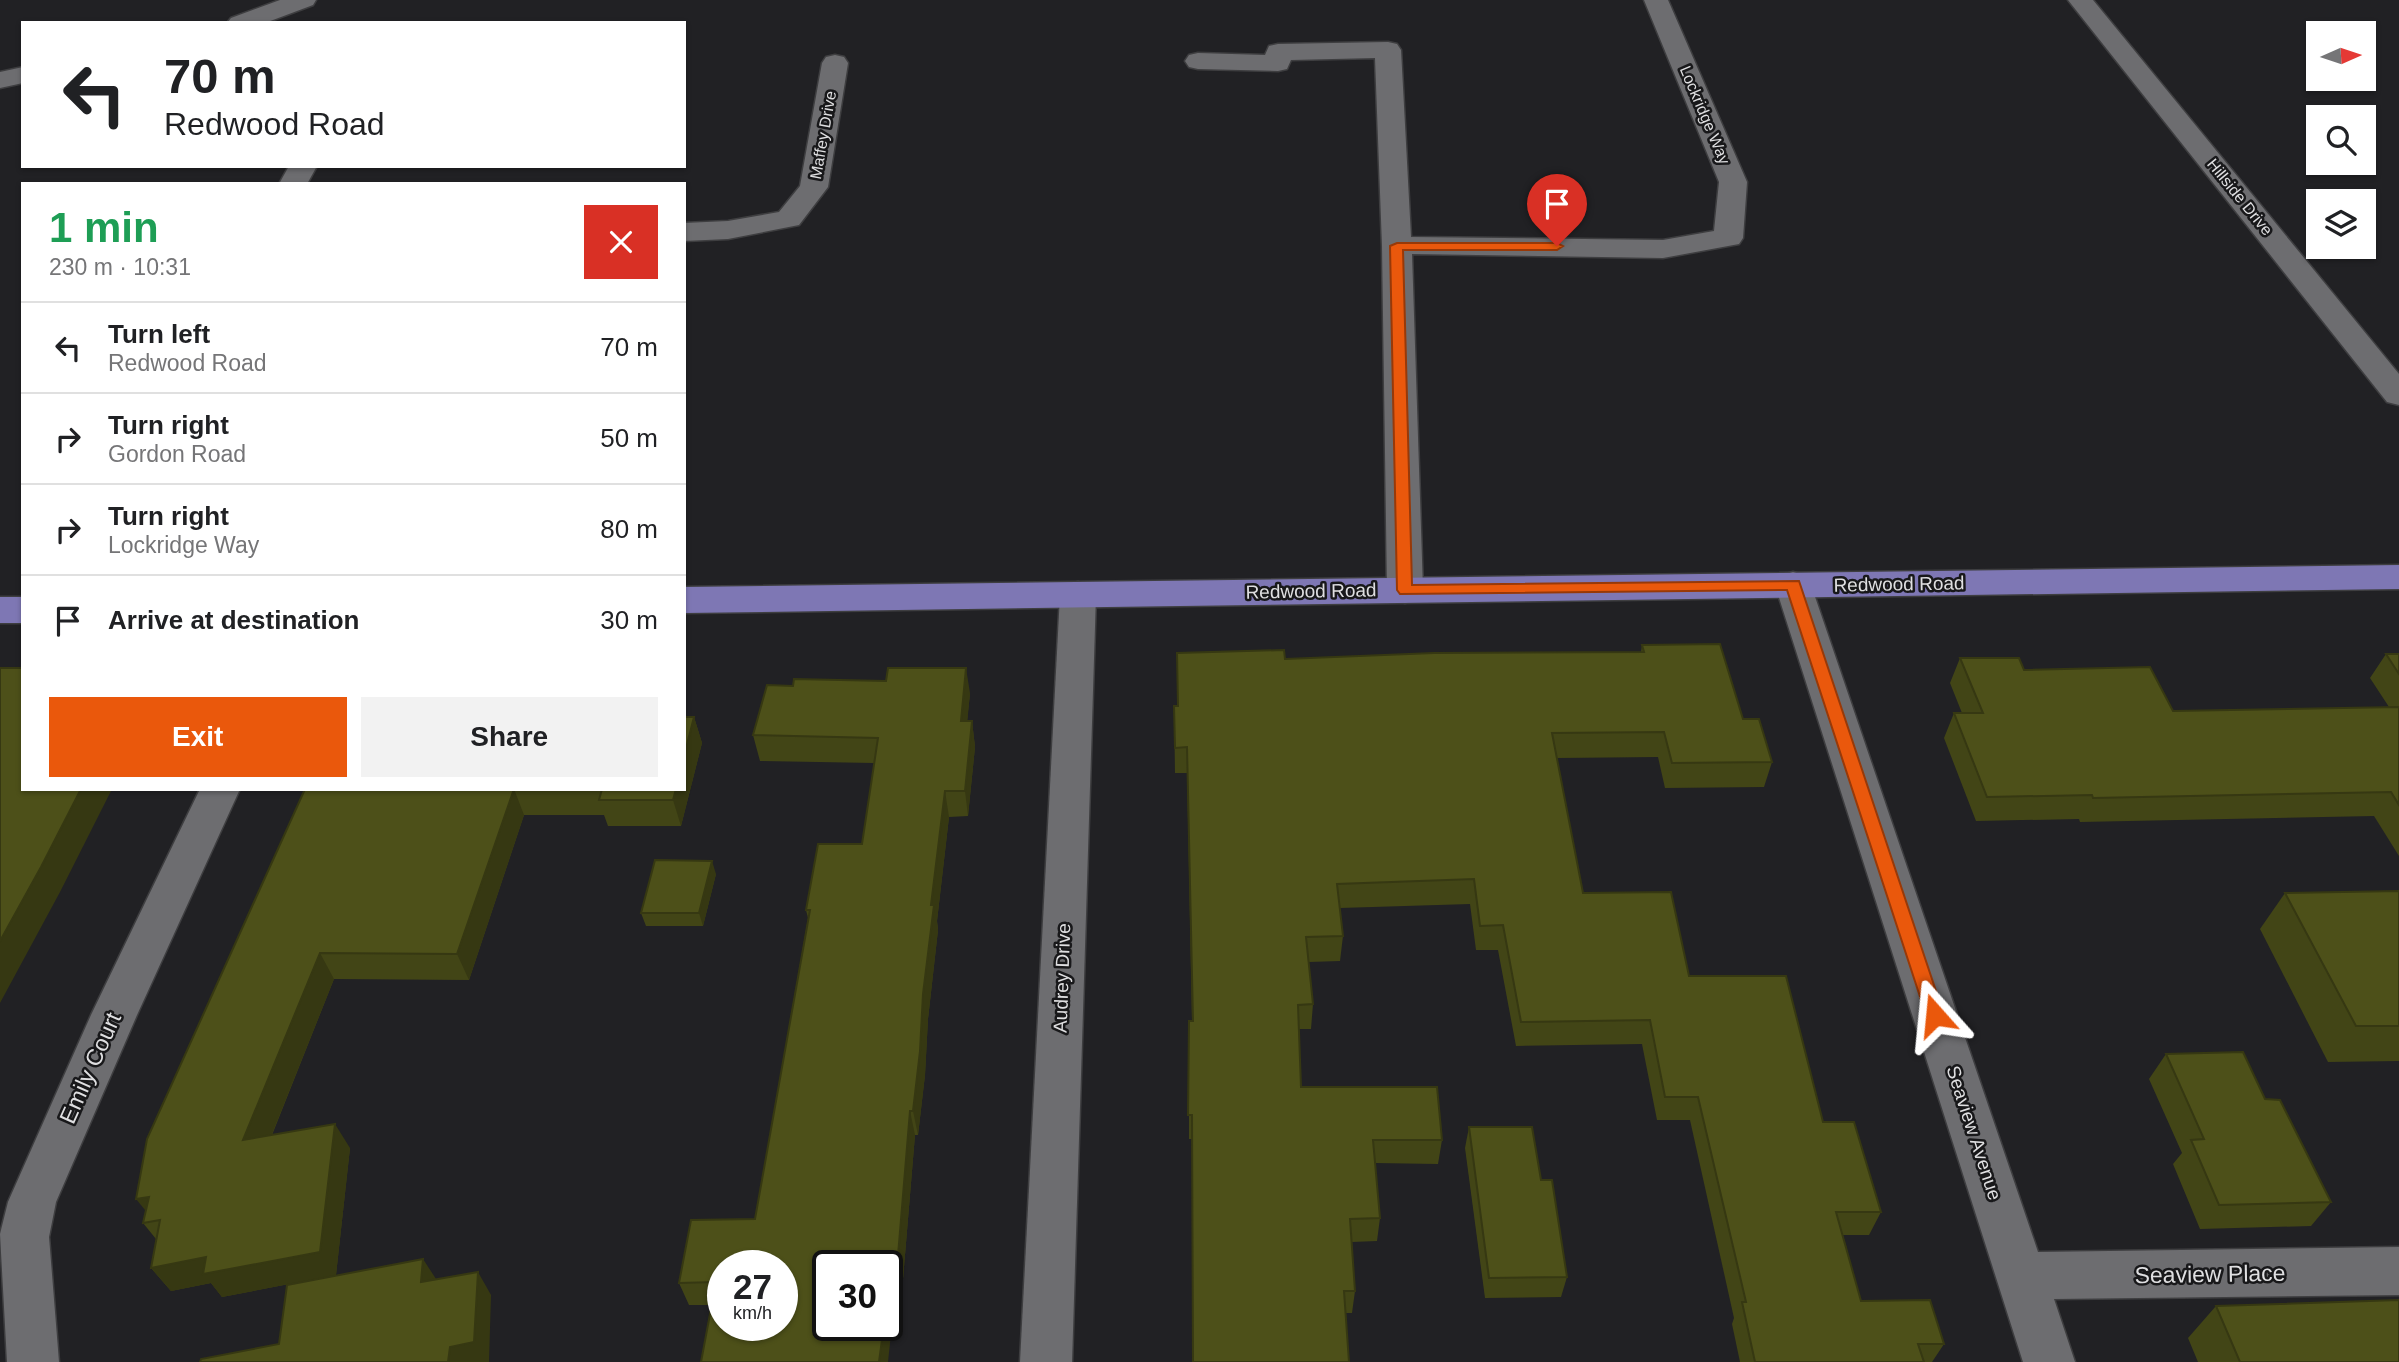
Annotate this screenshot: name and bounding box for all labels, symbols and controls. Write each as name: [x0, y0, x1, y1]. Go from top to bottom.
north arrow: [2306, 21, 2376, 91]
map controls: [2306, 21, 2376, 259]
icon: left: [49, 49, 140, 140]
text: 70 m: [164, 49, 276, 103]
street label: Lockridge Way: [1677, 63, 1733, 167]
street label: Maffey Drive: [807, 89, 839, 181]
button: search: [2306, 105, 2376, 175]
text: Redwood Road: [164, 106, 385, 142]
street label: Hillside Drive: [2204, 155, 2276, 239]
pin: [1527, 174, 1587, 246]
icon: arrive: [1538, 185, 1576, 223]
button: layers: [2306, 189, 2376, 259]
text: 1 min: [49, 204, 159, 251]
button: close: [584, 205, 658, 279]
text: 230 m · 10:31: [49, 254, 191, 280]
text: Turn left: [108, 319, 210, 349]
icon: left: [49, 329, 87, 367]
text: 70 m: [600, 332, 658, 362]
text: Redwood Road: [108, 350, 267, 376]
text: Turn right: [108, 410, 229, 440]
icon: right: [49, 420, 87, 458]
text: 50 m: [600, 423, 658, 453]
text: Gordon Road: [108, 441, 246, 467]
text: Turn right: [108, 501, 229, 531]
icon: right: [49, 511, 87, 549]
text: 80 m: [600, 514, 658, 544]
text: Lockridge Way: [108, 532, 259, 558]
street label: Redwood Road: [1833, 572, 1965, 596]
street label: Redwood Road: [1245, 579, 1377, 603]
icon: arrive: [49, 602, 87, 640]
text: Arrive at destination: [108, 605, 359, 635]
text: 30 m: [600, 605, 658, 635]
button: Exit: [49, 697, 347, 777]
button: Share: [361, 697, 658, 777]
street label: Audrey Drive: [1050, 923, 1074, 1033]
position arrow: [1898, 978, 1972, 1052]
street label: Emily Court: [54, 1008, 126, 1128]
street label: Seaview Avenue: [1942, 1063, 2006, 1203]
speed limit sign: 30: [812, 1250, 903, 1341]
street label: Seaview Place: [2134, 1260, 2286, 1288]
text: 27: [733, 1267, 772, 1306]
text: km/h: [733, 1303, 772, 1323]

